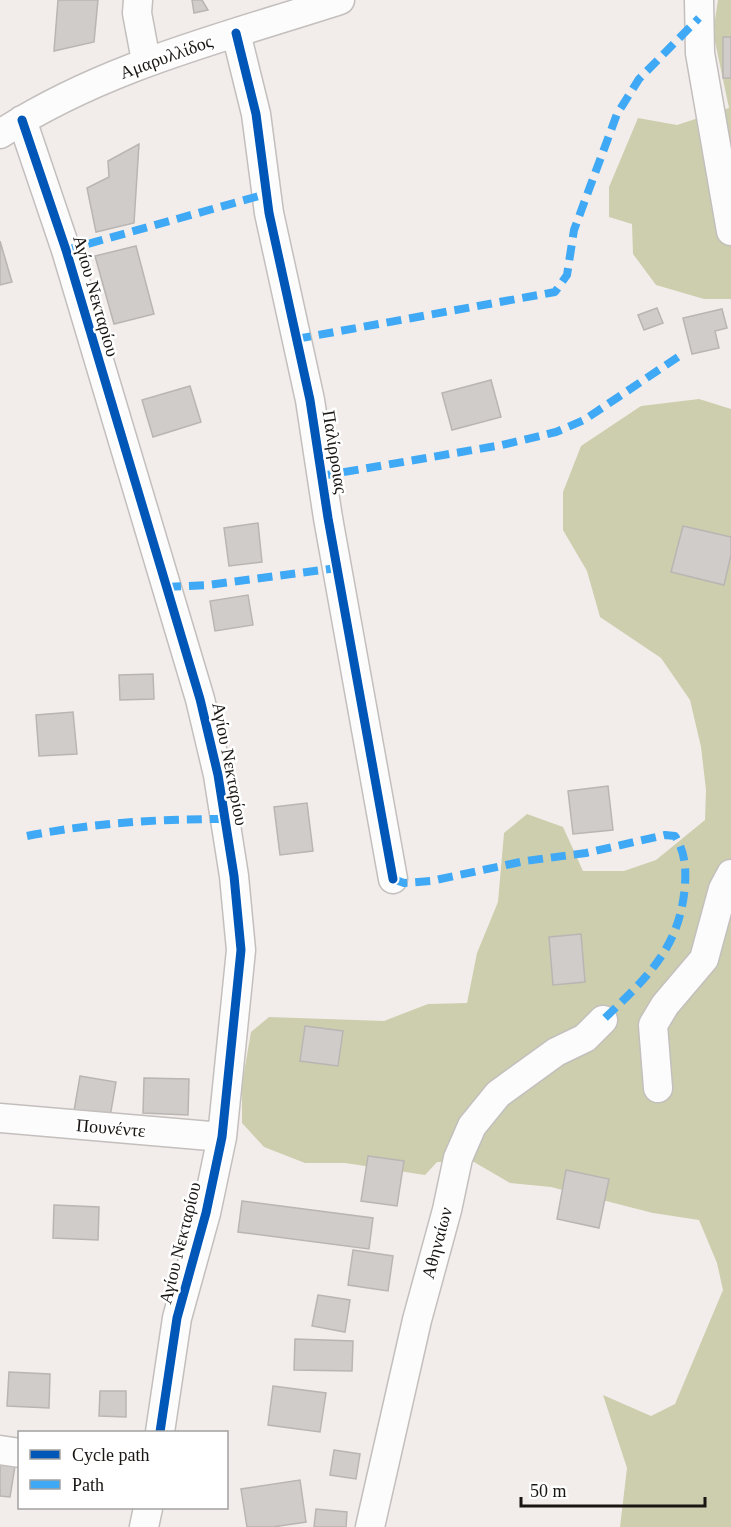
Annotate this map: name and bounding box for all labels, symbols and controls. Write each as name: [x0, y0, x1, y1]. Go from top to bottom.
street label: Αμαρυλλίδος: [117, 31, 215, 83]
street label: Αγίου Νεκταρίου: [69, 233, 123, 359]
street label: Παλίρροιας: [319, 409, 351, 495]
street label: Αγίου Νεκταρίου: [208, 701, 252, 827]
street label: Πουνέντε: [75, 1115, 147, 1141]
street label: Αγίου Νεκταρίου: [155, 1180, 205, 1306]
street label: Αθηναίων: [418, 1205, 456, 1281]
legend: [18, 1431, 228, 1509]
text: Cycle path: [72, 1445, 149, 1465]
scale bar: [521, 1470, 706, 1508]
text: Path: [72, 1475, 104, 1495]
text: 50 m: [530, 1481, 567, 1501]

